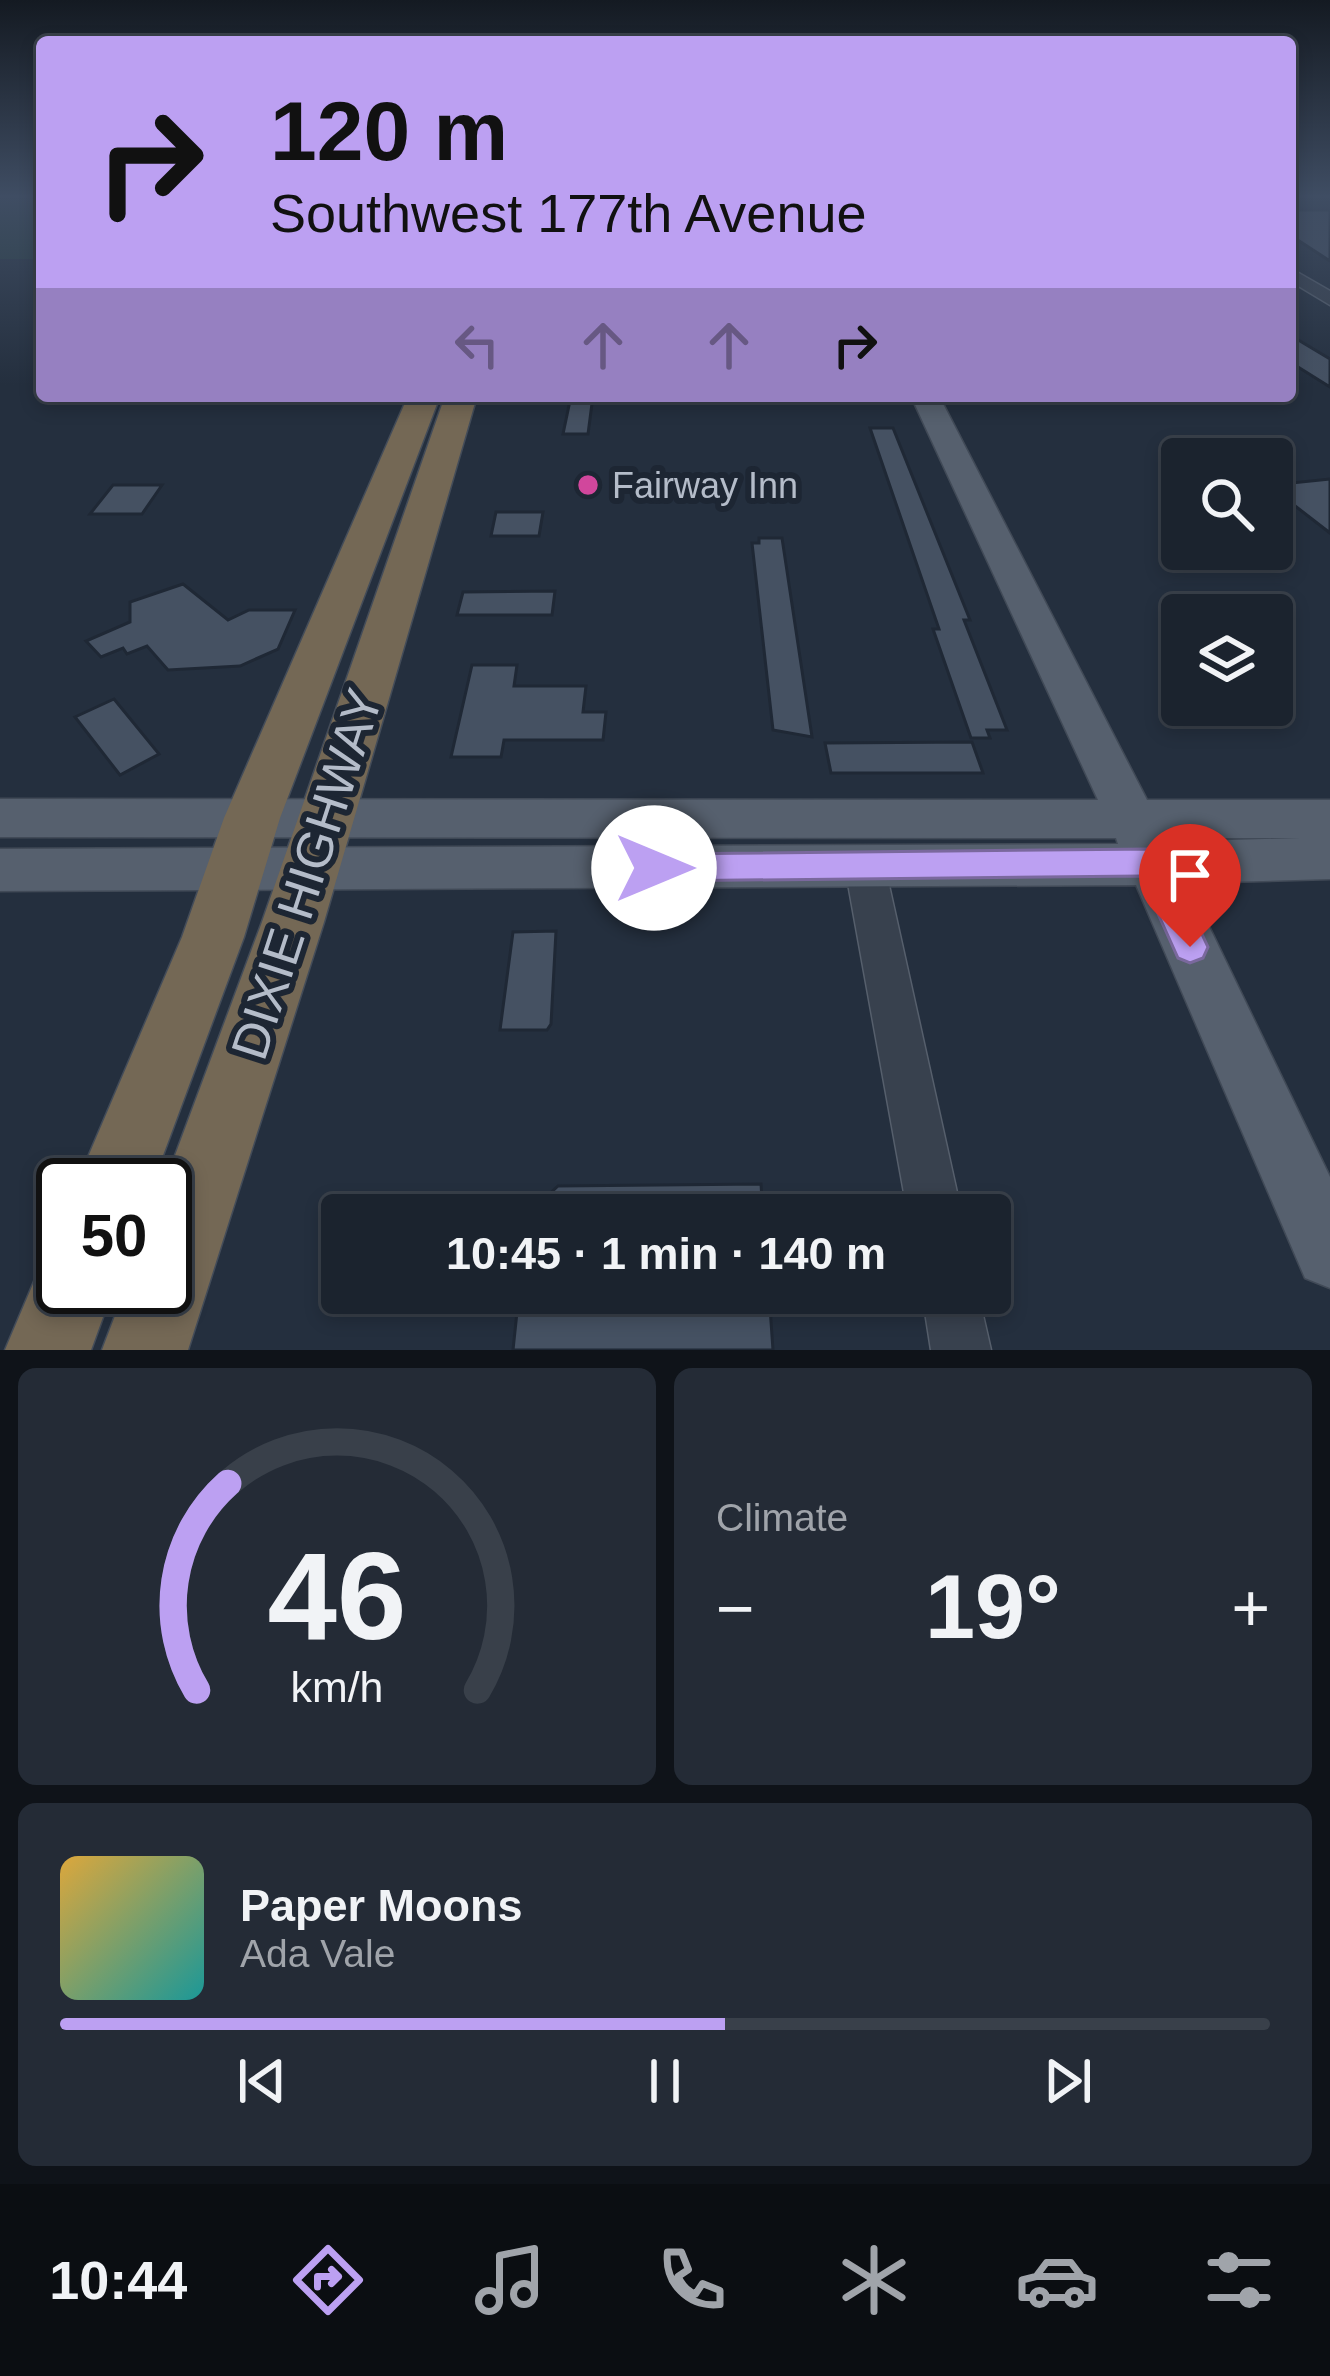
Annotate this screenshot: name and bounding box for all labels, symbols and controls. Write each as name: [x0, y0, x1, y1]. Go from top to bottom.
icon: right: [72, 84, 228, 240]
text: 120 m: [270, 84, 508, 178]
text: Southwest 177th Avenue: [270, 183, 866, 243]
icon: left: [444, 312, 510, 378]
icon: ahead: [570, 312, 636, 378]
icon: ahead: [696, 312, 762, 378]
icon: right: [822, 312, 888, 378]
map controls: [1161, 438, 1293, 726]
button: search: [1161, 438, 1293, 570]
place label: Fairway Inn: [612, 465, 798, 506]
marker: Fairway Inn: [575, 472, 601, 498]
button: layers: [1161, 594, 1293, 726]
street label: DIXIE HIGHWAY: [220, 682, 394, 1066]
position arrow: [591, 805, 717, 931]
pin: [1139, 824, 1241, 947]
icon: arrive: [1157, 842, 1223, 908]
speed limit sign: 50: [36, 1158, 192, 1314]
text: 10:45 · 1 min · 140 m: [446, 1228, 886, 1279]
text: Climate: [716, 1496, 848, 1539]
text: 46: [268, 1526, 406, 1665]
text: 19°: [925, 1557, 1061, 1657]
text: −: [716, 1571, 755, 1645]
text: +: [1231, 1571, 1270, 1645]
text: km/h: [291, 1662, 383, 1710]
text: Paper Moons: [240, 1880, 523, 1931]
text: Ada Vale: [240, 1932, 395, 1975]
icon: previous: [229, 2048, 295, 2114]
icon: pause: [632, 2048, 698, 2114]
icon: next: [1035, 2048, 1101, 2114]
icon: directions: [286, 2238, 370, 2322]
icon: music: [468, 2238, 552, 2322]
icon: phone: [650, 2238, 734, 2322]
icon: climate: [832, 2238, 916, 2322]
icon: car: [1015, 2238, 1099, 2322]
icon: filters: [1197, 2238, 1281, 2322]
text: 10:44: [49, 2250, 187, 2310]

